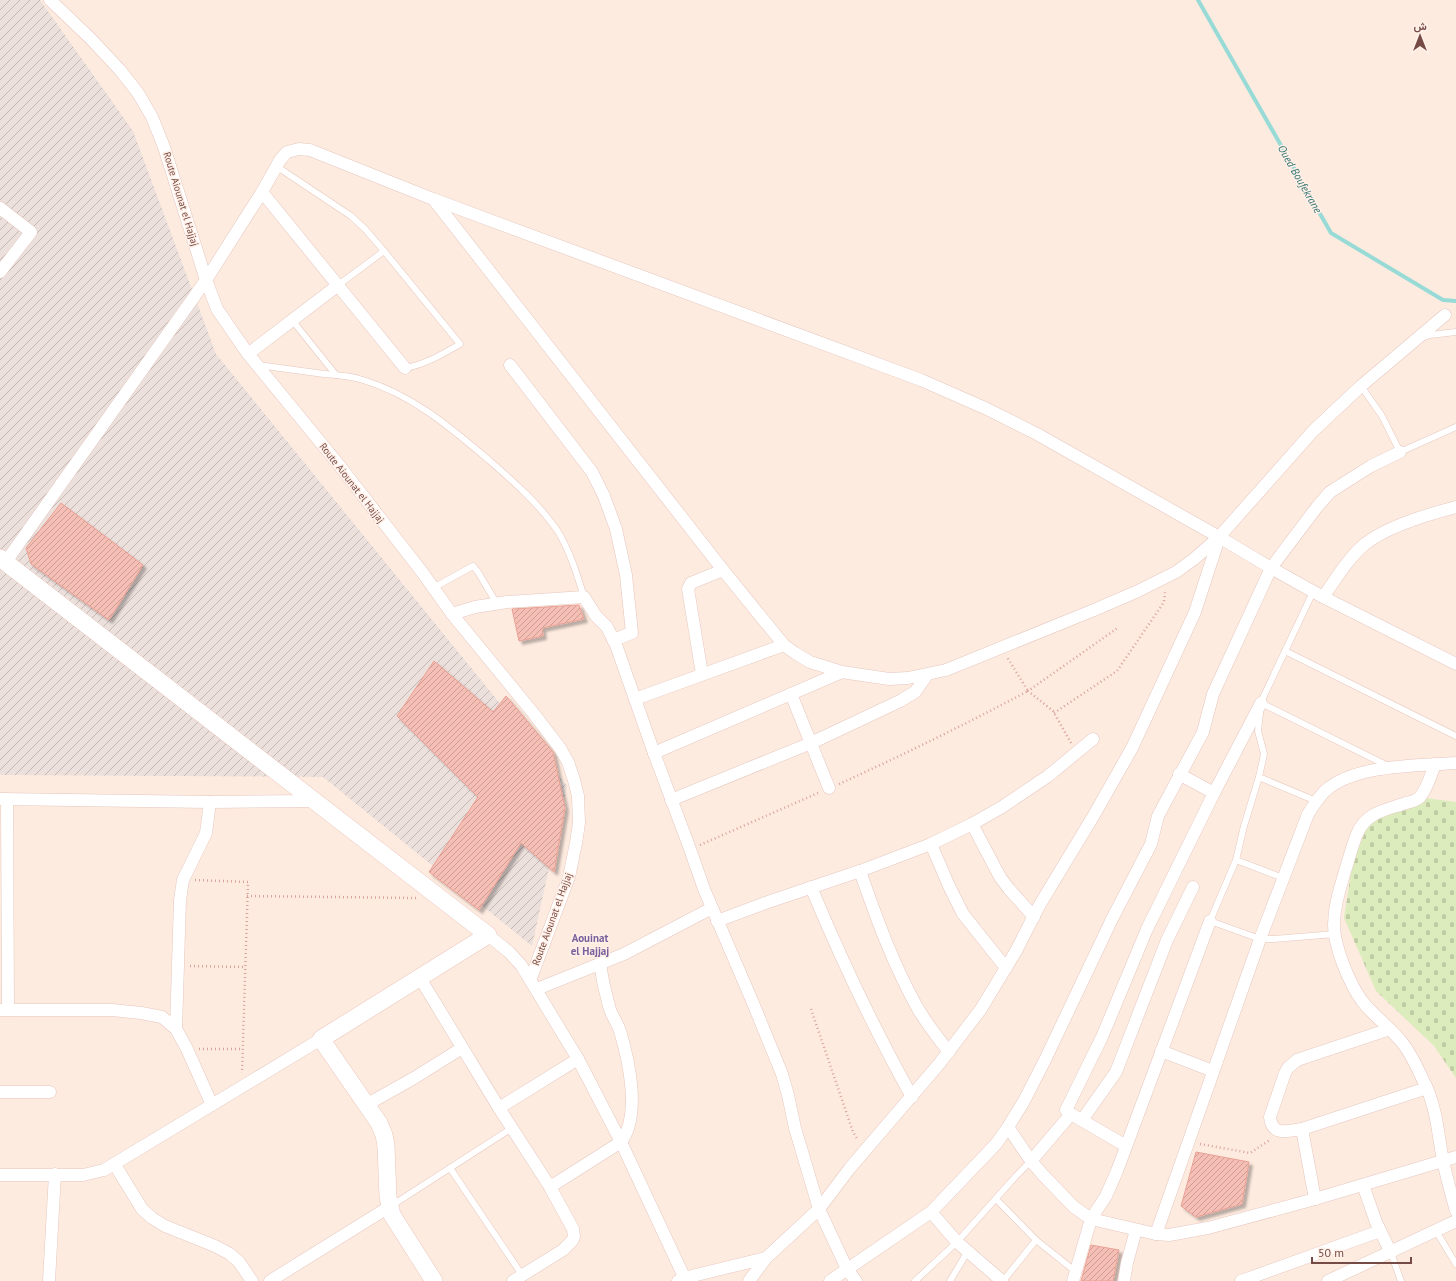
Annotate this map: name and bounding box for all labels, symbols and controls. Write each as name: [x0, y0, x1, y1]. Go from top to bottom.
north arrow: [1400, 16, 1440, 56]
text: ش: [1413, 19, 1427, 33]
water label: Oued Boufekrane: [1275, 142, 1325, 216]
street label: Route Aiounat el Hajjaj: [160, 150, 202, 248]
street label: Route Aiounat el Hajjaj: [317, 440, 387, 526]
street label: Route Aiounat el Hajjaj: [529, 871, 575, 967]
district label: Aouinat el Hajjaj: [571, 931, 609, 958]
scale bar: [1312, 1239, 1411, 1265]
text: 50 m: [1318, 1245, 1344, 1260]

